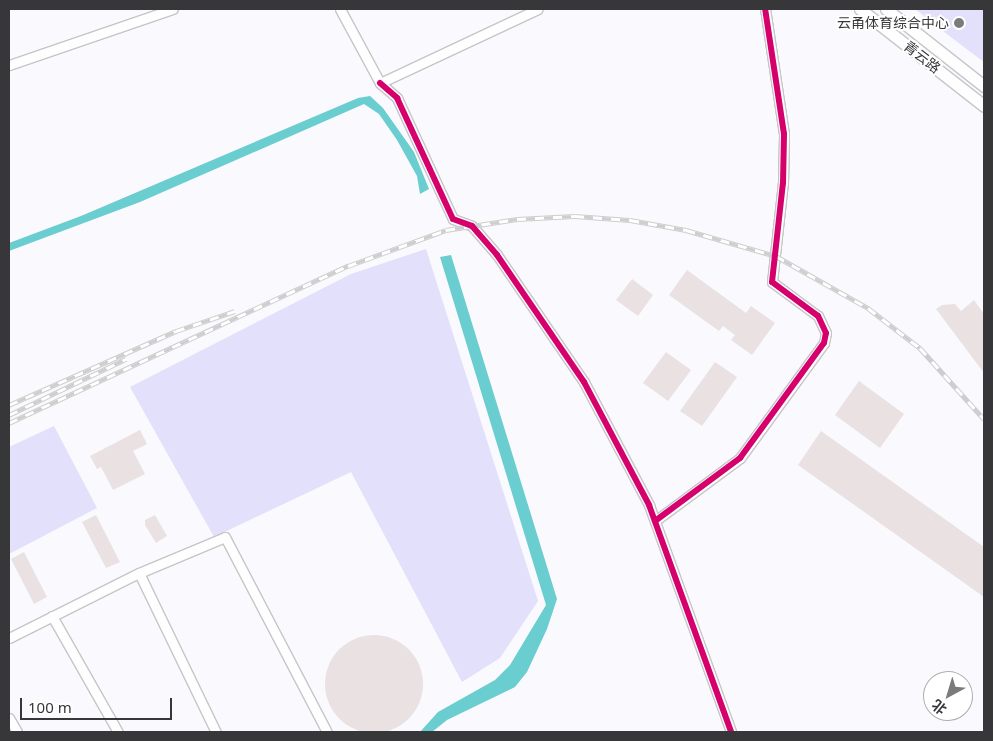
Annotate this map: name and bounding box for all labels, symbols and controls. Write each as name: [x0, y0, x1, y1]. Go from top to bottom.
place label: 云甬体育综合中心: [837, 15, 949, 31]
marker: 云甬体育综合中心: [953, 17, 965, 29]
street label: 青云路: [900, 37, 944, 77]
north arrow: [923, 671, 973, 721]
scale bar: [22, 688, 175, 720]
text: 北: [927, 695, 950, 719]
text: 100 m: [28, 697, 72, 717]

